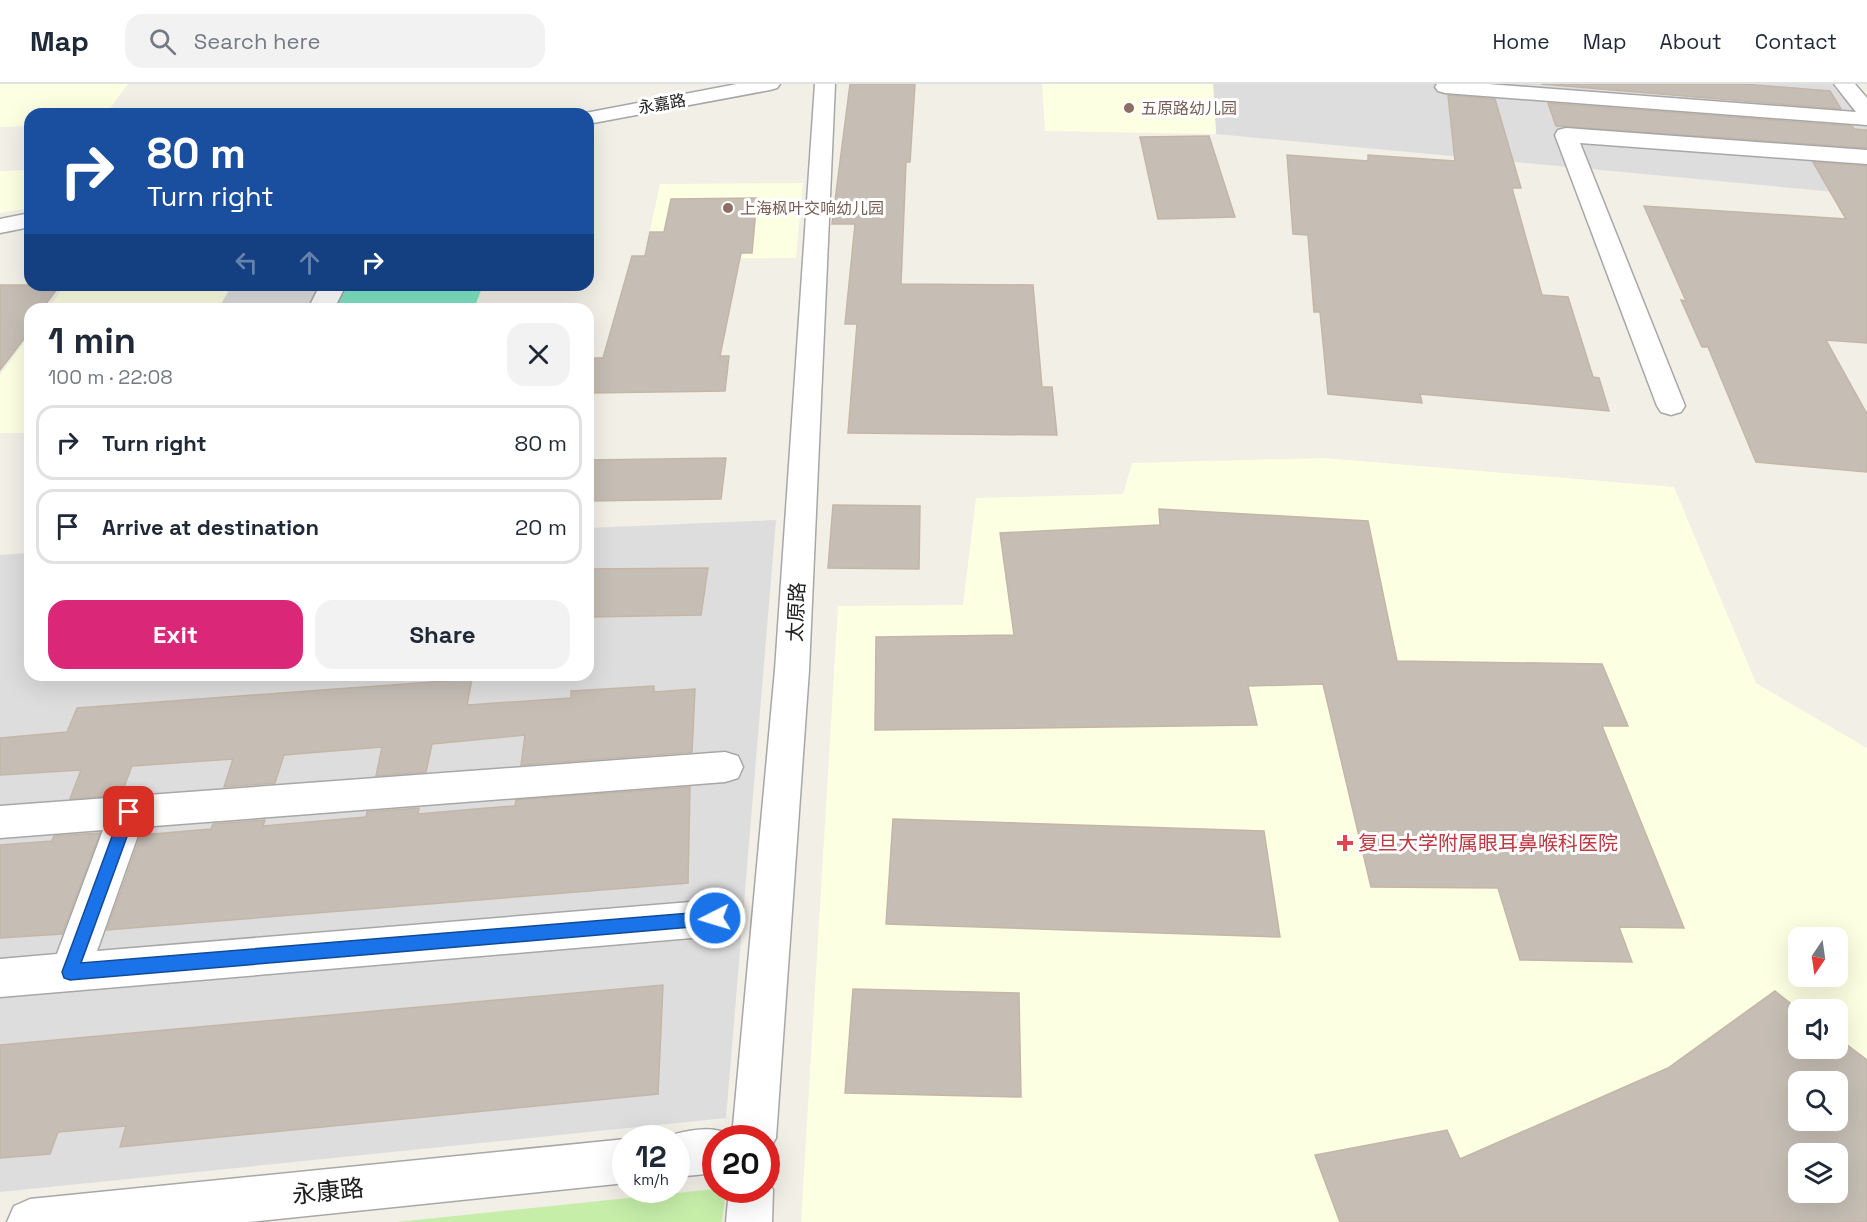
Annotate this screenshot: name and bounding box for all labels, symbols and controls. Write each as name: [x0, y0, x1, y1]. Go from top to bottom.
search box: [125, 14, 545, 68]
text: Map: [30, 23, 89, 59]
icon: search: [146, 25, 179, 58]
text: Search here: [194, 27, 321, 55]
text: Home: [1492, 28, 1550, 55]
text: Map: [1583, 28, 1627, 55]
text: About: [1660, 28, 1722, 55]
text: Contact: [1755, 28, 1837, 55]
street label: 永嘉路: [637, 89, 687, 119]
place label: 五原路幼儿园: [1141, 98, 1237, 119]
marker: 五原路幼儿园: [1122, 101, 1136, 115]
text: 80 m: [147, 127, 246, 180]
icon: right: [48, 132, 126, 210]
text: Turn right: [147, 179, 274, 214]
place label: 上海枫叶交响幼儿园: [740, 198, 884, 219]
marker: 上海枫叶交响幼儿园: [721, 201, 735, 215]
icon: left: [230, 246, 263, 279]
icon: ahead: [293, 246, 326, 279]
icon: right: [356, 246, 389, 279]
text: 1 min: [48, 318, 136, 364]
button: close: [507, 323, 570, 386]
text: 100 m · 22:08: [48, 364, 173, 390]
icon: right: [51, 426, 84, 459]
text: Turn right: [102, 429, 207, 457]
text: 80 m: [515, 429, 567, 457]
icon: arrive: [51, 510, 84, 543]
text: Arrive at destination: [102, 513, 319, 541]
text: 20 m: [515, 513, 567, 541]
street label: 太原路: [781, 581, 811, 643]
button: Exit: [48, 600, 303, 669]
button: Share: [315, 600, 570, 669]
pin: [103, 786, 154, 837]
icon: arrive: [112, 795, 145, 828]
place label: 复旦大学附属眼耳鼻喉科医院: [1358, 830, 1618, 856]
marker: 复旦大学附属眼耳鼻喉科医院: [1336, 834, 1354, 852]
position arrow: [683, 886, 747, 950]
north arrow: [1788, 927, 1848, 987]
map controls: [1788, 927, 1848, 1203]
button: sound: [1788, 999, 1848, 1059]
button: search: [1788, 1071, 1848, 1131]
speed limit sign: 20: [702, 1125, 780, 1203]
text: 12: [635, 1137, 667, 1176]
button: layers: [1788, 1143, 1848, 1203]
text: km/h: [633, 1170, 669, 1189]
street label: 永康路: [291, 1172, 365, 1210]

